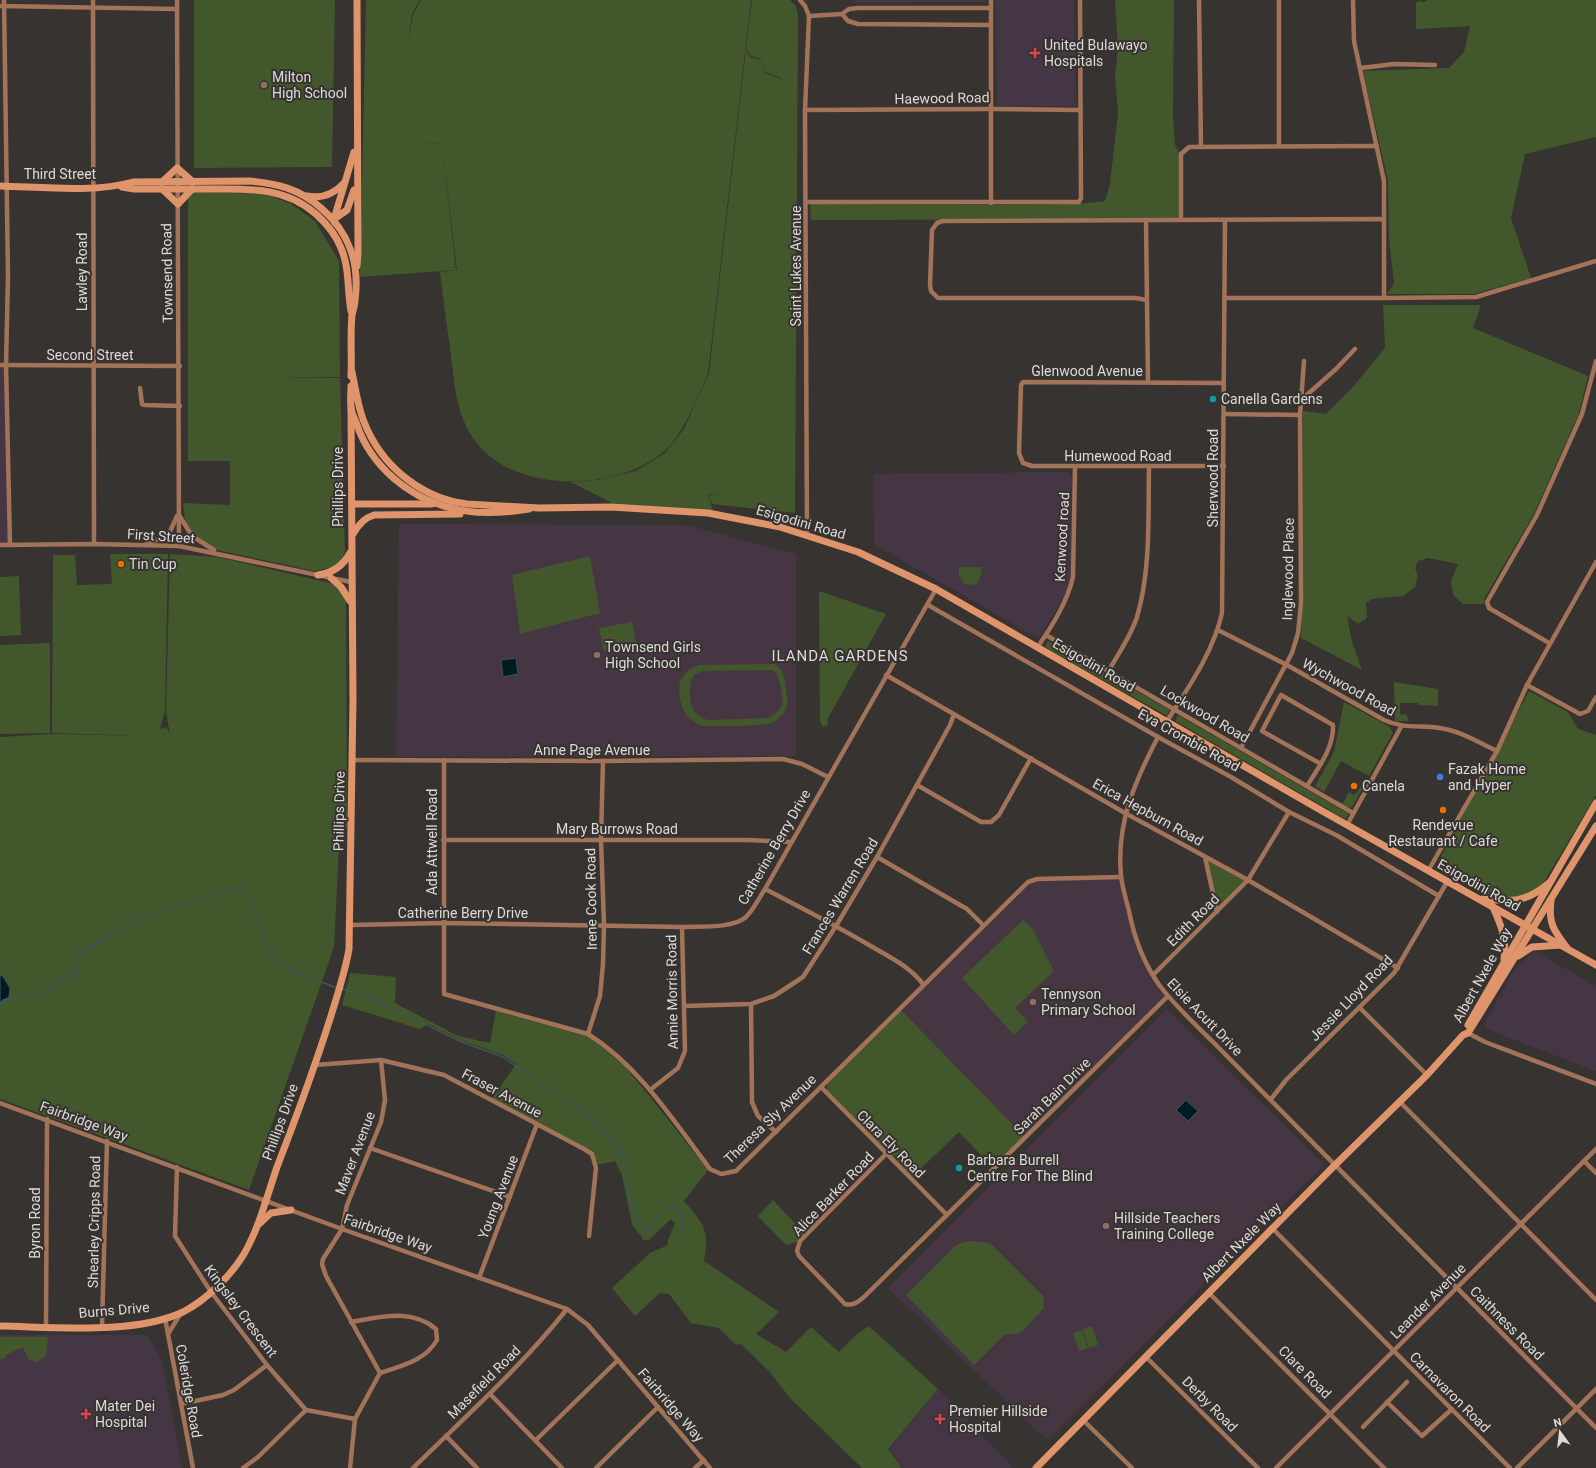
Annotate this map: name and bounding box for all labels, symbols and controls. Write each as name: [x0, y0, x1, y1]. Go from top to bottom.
place label: United Bulawayo Hospitals: [1044, 37, 1148, 69]
marker: United Bulawayo Hospitals: [1029, 47, 1041, 59]
place label: Milton High School: [272, 69, 347, 101]
marker: Milton High School: [259, 80, 269, 90]
street label: Haewood Road: [894, 89, 990, 107]
street label: Third Street: [24, 166, 97, 182]
street label: Saint Lukes Avenue: [788, 206, 804, 326]
street label: Townsend Road: [158, 223, 176, 323]
street label: Lawley Road: [74, 233, 90, 311]
street label: Second Street: [46, 347, 134, 363]
street label: Glenwood Avenue: [1031, 363, 1143, 379]
place label: Canella Gardens: [1221, 391, 1323, 407]
marker: Canella Gardens: [1208, 394, 1218, 404]
street label: Sherwood Road: [1205, 429, 1221, 527]
street label: Phillips Drive: [330, 447, 346, 527]
street label: Humewood Road: [1064, 448, 1172, 464]
street label: Kenwood road: [1052, 492, 1072, 582]
street label: Esigodini Road: [754, 502, 848, 542]
street label: Inglewood Place: [1279, 518, 1297, 620]
street label: First Street: [126, 526, 196, 546]
place label: Tin Cup: [129, 556, 177, 572]
marker: Tin Cup: [116, 559, 126, 569]
street label: Esigodini Road: [1050, 635, 1138, 695]
place label: Townsend Girls High School: [605, 639, 701, 671]
district label: ILANDA GARDENS: [771, 647, 909, 665]
marker: Townsend Girls High School: [592, 650, 602, 660]
street label: Wychwood Road: [1300, 655, 1398, 719]
street label: Lockwood Road: [1158, 682, 1252, 746]
street label: Eva Crombie Road: [1135, 705, 1243, 775]
street label: Anne Page Avenue: [534, 742, 650, 758]
place label: Fazak Home and Hyper: [1448, 761, 1526, 793]
street label: Phillips Drive: [330, 771, 348, 851]
marker: Fazak Home and Hyper: [1435, 772, 1445, 782]
street label: Erica Hepburn Road: [1090, 775, 1206, 849]
place label: Canela: [1362, 778, 1405, 794]
marker: Canela: [1349, 781, 1359, 791]
street label: Catherine Berry Drive: [734, 786, 814, 908]
street label: Ada Attwell Road: [424, 789, 440, 895]
marker: Rendevue Restaurant / Cafe: [1438, 805, 1448, 815]
place label: Rendevue Restaurant / Cafe: [1388, 817, 1498, 849]
street label: Mary Burrows Road: [556, 821, 678, 837]
street label: Frances Warren Road: [799, 835, 881, 957]
street label: Irene Cook Road: [582, 848, 600, 950]
street label: Esigodini Road: [1435, 856, 1523, 914]
street label: Edith Road: [1164, 891, 1222, 949]
street label: Catherine Berry Drive: [398, 905, 528, 921]
street label: Albert Nxele Way: [1449, 925, 1515, 1025]
street label: Annie Morris Road: [663, 934, 681, 1050]
street label: Jessie Lloyd Road: [1306, 952, 1396, 1044]
street label: Elsie Acutt Drive: [1164, 975, 1246, 1059]
place label: Tennyson Primary School: [1041, 986, 1136, 1018]
marker: Tennyson Primary School: [1028, 997, 1038, 1007]
street label: Sarah Bain Drive: [1010, 1054, 1094, 1138]
street label: Fraser Avenue: [459, 1065, 545, 1121]
street label: Theresa Sly Avenue: [721, 1071, 819, 1167]
street label: Phillips Drive: [259, 1082, 301, 1162]
street label: Fairbridge Way: [38, 1098, 130, 1144]
street label: Clara Ely Road: [854, 1107, 928, 1181]
street label: Maver Avenue: [332, 1109, 378, 1197]
street label: Alice Barker Road: [789, 1149, 877, 1239]
place label: Barbara Burrell Centre For The Blind: [967, 1152, 1093, 1184]
street label: Young Avenue: [475, 1153, 521, 1241]
street label: Shearley Cripps Road: [85, 1156, 103, 1288]
marker: Barbara Burrell Centre For The Blind: [954, 1163, 964, 1173]
street label: Byron Road: [27, 1187, 43, 1259]
street label: Albert Nxele Way: [1198, 1199, 1284, 1285]
street label: Fairbridge Way: [342, 1210, 435, 1256]
place label: Hillside Teachers Training College: [1114, 1210, 1221, 1242]
marker: Hillside Teachers Training College: [1101, 1221, 1111, 1231]
street label: Leander Avenue: [1387, 1260, 1469, 1342]
street label: Kingsley Crescent: [201, 1262, 281, 1361]
street label: Caithness Road: [1467, 1283, 1547, 1363]
street label: Burns Drive: [78, 1299, 150, 1321]
street label: Masefield Road: [444, 1342, 524, 1422]
street label: Clare Road: [1275, 1342, 1335, 1402]
street label: Coleridge Road: [173, 1343, 205, 1439]
street label: Carnavaron Road: [1407, 1349, 1493, 1435]
street label: Fairbridge Way: [635, 1365, 708, 1445]
street label: Derby Road: [1179, 1373, 1241, 1435]
place label: Mater Dei Hospital: [95, 1398, 155, 1430]
place label: Premier Hillside Hospital: [949, 1403, 1047, 1435]
marker: Mater Dei Hospital: [80, 1408, 92, 1420]
north arrow: [1540, 1412, 1580, 1452]
marker: Premier Hillside Hospital: [934, 1413, 946, 1425]
text: N: [1552, 1415, 1563, 1430]

